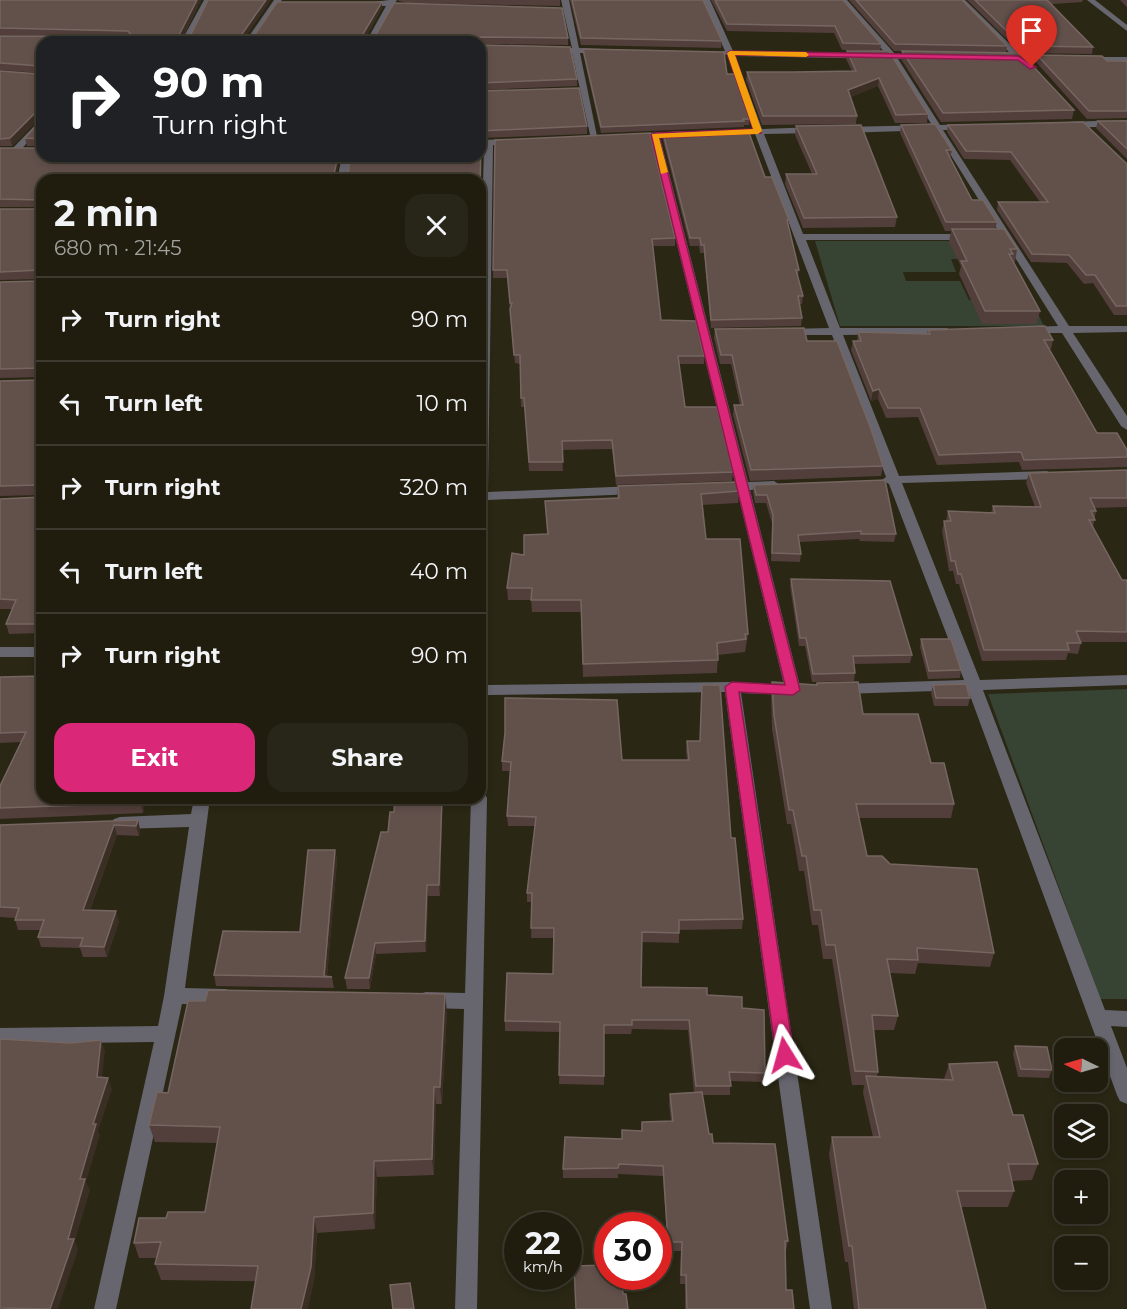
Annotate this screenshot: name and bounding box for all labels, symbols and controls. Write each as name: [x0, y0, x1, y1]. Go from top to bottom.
pin: [1006, 5, 1057, 67]
icon: arrive: [1015, 14, 1048, 47]
text: 90 m: [153, 56, 264, 108]
icon: right: [54, 60, 132, 138]
text: Turn right: [153, 108, 288, 141]
text: 2 min: [54, 191, 159, 235]
button: close: [405, 194, 468, 257]
text: 680 m · 21:45: [54, 236, 181, 260]
icon: right: [54, 303, 87, 336]
text: Turn right: [105, 306, 220, 333]
text: 90 m: [411, 306, 468, 333]
icon: left: [54, 387, 87, 420]
text: Turn left: [105, 390, 203, 417]
text: 10 m: [416, 390, 468, 417]
icon: right: [54, 471, 87, 504]
text: Turn right: [105, 474, 220, 501]
text: 320 m: [400, 474, 468, 501]
icon: left: [54, 555, 87, 588]
text: Turn left: [105, 558, 203, 585]
text: 40 m: [410, 558, 468, 585]
icon: right: [54, 639, 87, 672]
text: Turn right: [105, 642, 220, 669]
text: 90 m: [411, 642, 468, 669]
button: Exit: [54, 723, 255, 792]
button: Share: [267, 723, 468, 792]
position arrow: [753, 1023, 817, 1087]
north arrow: [1054, 1038, 1108, 1092]
map controls: [1054, 1038, 1108, 1290]
button: layers: [1054, 1104, 1108, 1158]
button: +: [1054, 1170, 1108, 1224]
speed limit sign: 30: [594, 1212, 672, 1290]
text: 22: [525, 1225, 561, 1262]
button: −: [1054, 1236, 1108, 1290]
text: km/h: [523, 1257, 563, 1276]

